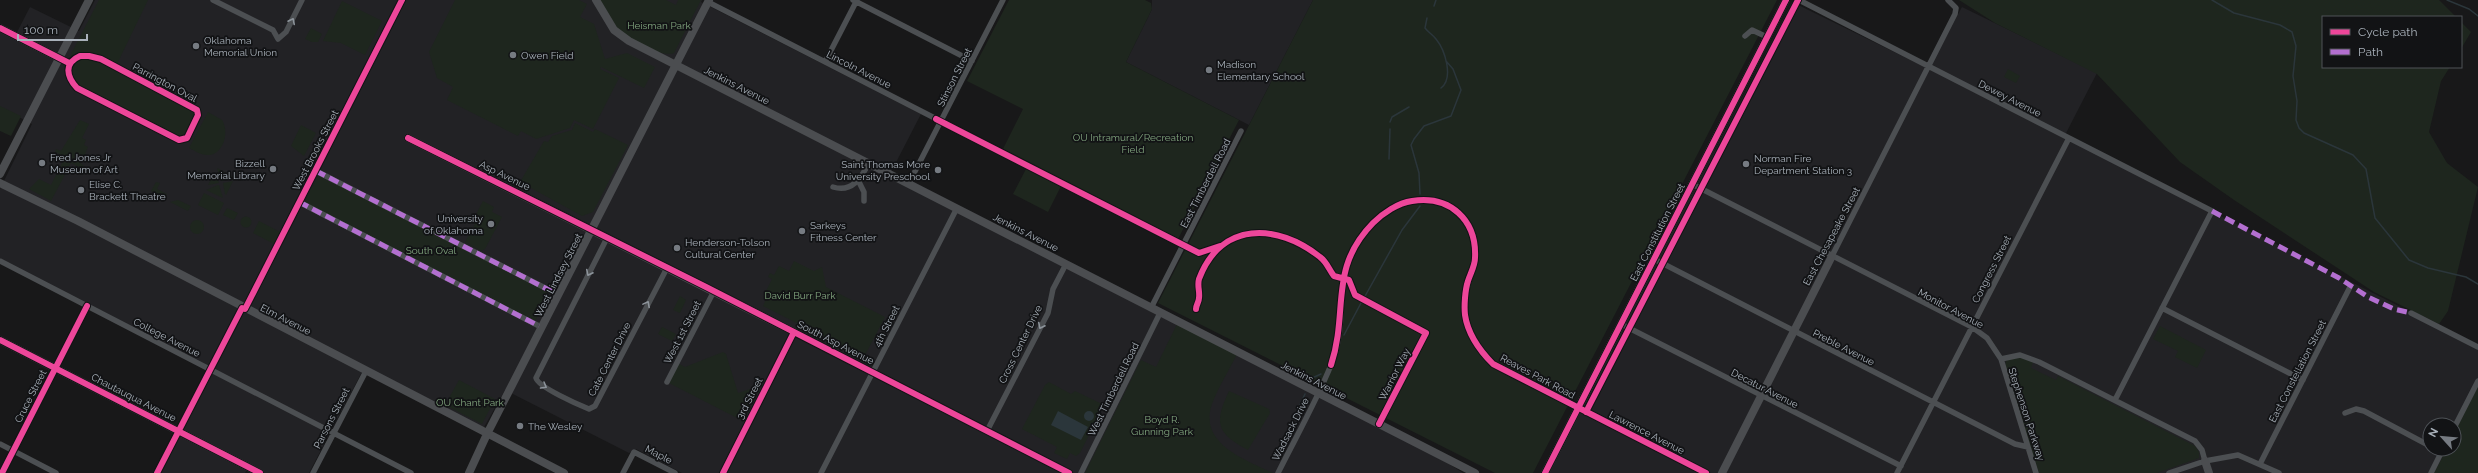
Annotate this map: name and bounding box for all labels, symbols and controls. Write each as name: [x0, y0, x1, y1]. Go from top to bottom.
scale bar: [18, 16, 87, 42]
legend: [2322, 16, 2462, 68]
one-way arrow: [287, 17, 294, 25]
park label: Heisman Park: [627, 20, 692, 31]
text: 100 m: [24, 23, 58, 37]
text: Cycle path: [2358, 25, 2417, 39]
place label: Oklahoma Memorial Union: [204, 35, 277, 58]
marker: Oklahoma Memorial Union: [191, 41, 201, 51]
text: Path: [2358, 45, 2383, 59]
street label: Stinson Street: [935, 46, 974, 108]
street label: Lincoln Avenue: [825, 48, 893, 91]
marker: Owen Field: [508, 50, 518, 60]
place label: Owen Field: [521, 50, 574, 61]
place label: Madison Elementary School: [1217, 59, 1305, 82]
street label: Parrington Oval: [131, 61, 199, 104]
street label: Jenkins Avenue: [702, 64, 771, 107]
marker: Madison Elementary School: [1204, 65, 1214, 75]
street label: Dewey Avenue: [1977, 78, 2043, 119]
street label: West Brooks Street: [290, 108, 341, 192]
park label: OU Intramural/Recreation Field: [1073, 132, 1193, 155]
street label: East Timberdell Road: [1178, 137, 1233, 230]
place label: Fred Jones Jr Museum of Art: [50, 152, 119, 175]
place label: Norman Fire Department Station 3: [1754, 153, 1852, 176]
marker: Fred Jones Jr Museum of Art: [37, 158, 47, 168]
place label: Bizzell Memorial Library: [187, 158, 266, 181]
street label: Asp Avenue: [478, 158, 532, 193]
place label: Saint Thomas More University Preschool: [836, 159, 930, 182]
marker: Norman Fire Department Station 3: [1741, 159, 1751, 169]
marker: Bizzell Memorial Library: [268, 164, 278, 174]
marker: Saint Thomas More University Preschool: [933, 165, 943, 175]
place label: Elise C. Brackett Theatre: [89, 179, 166, 202]
street label: East Constitution Street: [1628, 181, 1687, 283]
marker: Elise C. Brackett Theatre: [76, 185, 86, 195]
street label: East Chesapeake Street: [1801, 185, 1862, 287]
street label: Jenkins Avenue: [991, 211, 1060, 254]
place label: University of Oklahoma: [424, 213, 484, 236]
marker: University of Oklahoma: [486, 219, 496, 229]
place label: Sarkeys Fitness Center: [810, 220, 877, 243]
marker: Sarkeys Fitness Center: [797, 226, 807, 236]
street label: West Lindsey Street: [533, 231, 585, 319]
street label: Congress Street: [1970, 233, 2013, 305]
place label: Henderson-Tolson Cultural Center: [685, 237, 770, 260]
marker: Henderson-Tolson Cultural Center: [672, 243, 682, 253]
park label: South Oval: [406, 245, 457, 256]
one-way arrow: [586, 269, 594, 276]
street label: Monitor Avenue: [1916, 287, 1985, 330]
park label: David Burr Park: [764, 290, 836, 301]
street label: West 1st Street: [662, 298, 703, 366]
one-way arrow: [642, 301, 650, 309]
street label: Elm Avenue: [259, 302, 313, 337]
street label: 4th Street: [871, 303, 902, 349]
street label: Cross Center Drive: [997, 303, 1044, 385]
street label: College Avenue: [132, 316, 202, 359]
street label: South Asp Avenue: [796, 318, 876, 367]
street label: East Constellation Street: [2267, 318, 2328, 424]
street label: Cate Center Drive: [586, 320, 633, 398]
one-way arrow: [1038, 322, 1046, 329]
street label: Preble Avenue: [1811, 327, 1876, 368]
street label: West Timberdell Road: [1086, 341, 1141, 438]
street label: Warrior Way: [1377, 346, 1412, 402]
street label: Reaves Park Road: [1499, 352, 1577, 401]
street label: Jenkins Avenue: [1279, 359, 1348, 402]
street label: Stephenson Parkway: [2006, 366, 2047, 463]
street label: Cruce Street: [12, 367, 49, 425]
street label: Decatur Avenue: [1729, 367, 1800, 410]
street label: Chautauqua Avenue: [90, 371, 178, 424]
street label: 3rd Street: [734, 375, 765, 421]
one-way arrow: [540, 382, 547, 389]
street label: Parsons Street: [311, 385, 352, 451]
street label: Wadsack Drive: [1270, 396, 1311, 463]
park label: OU Chant Park: [436, 397, 505, 408]
street label: Lawrence Avenue: [1607, 409, 1686, 456]
park label: Boyd R. Gunning Park: [1131, 414, 1194, 437]
north arrow: [2422, 417, 2462, 457]
marker: The Wesley: [515, 421, 525, 431]
place label: The Wesley: [528, 421, 583, 432]
text: N: [2426, 426, 2441, 439]
street label: Maple: [643, 443, 674, 466]

